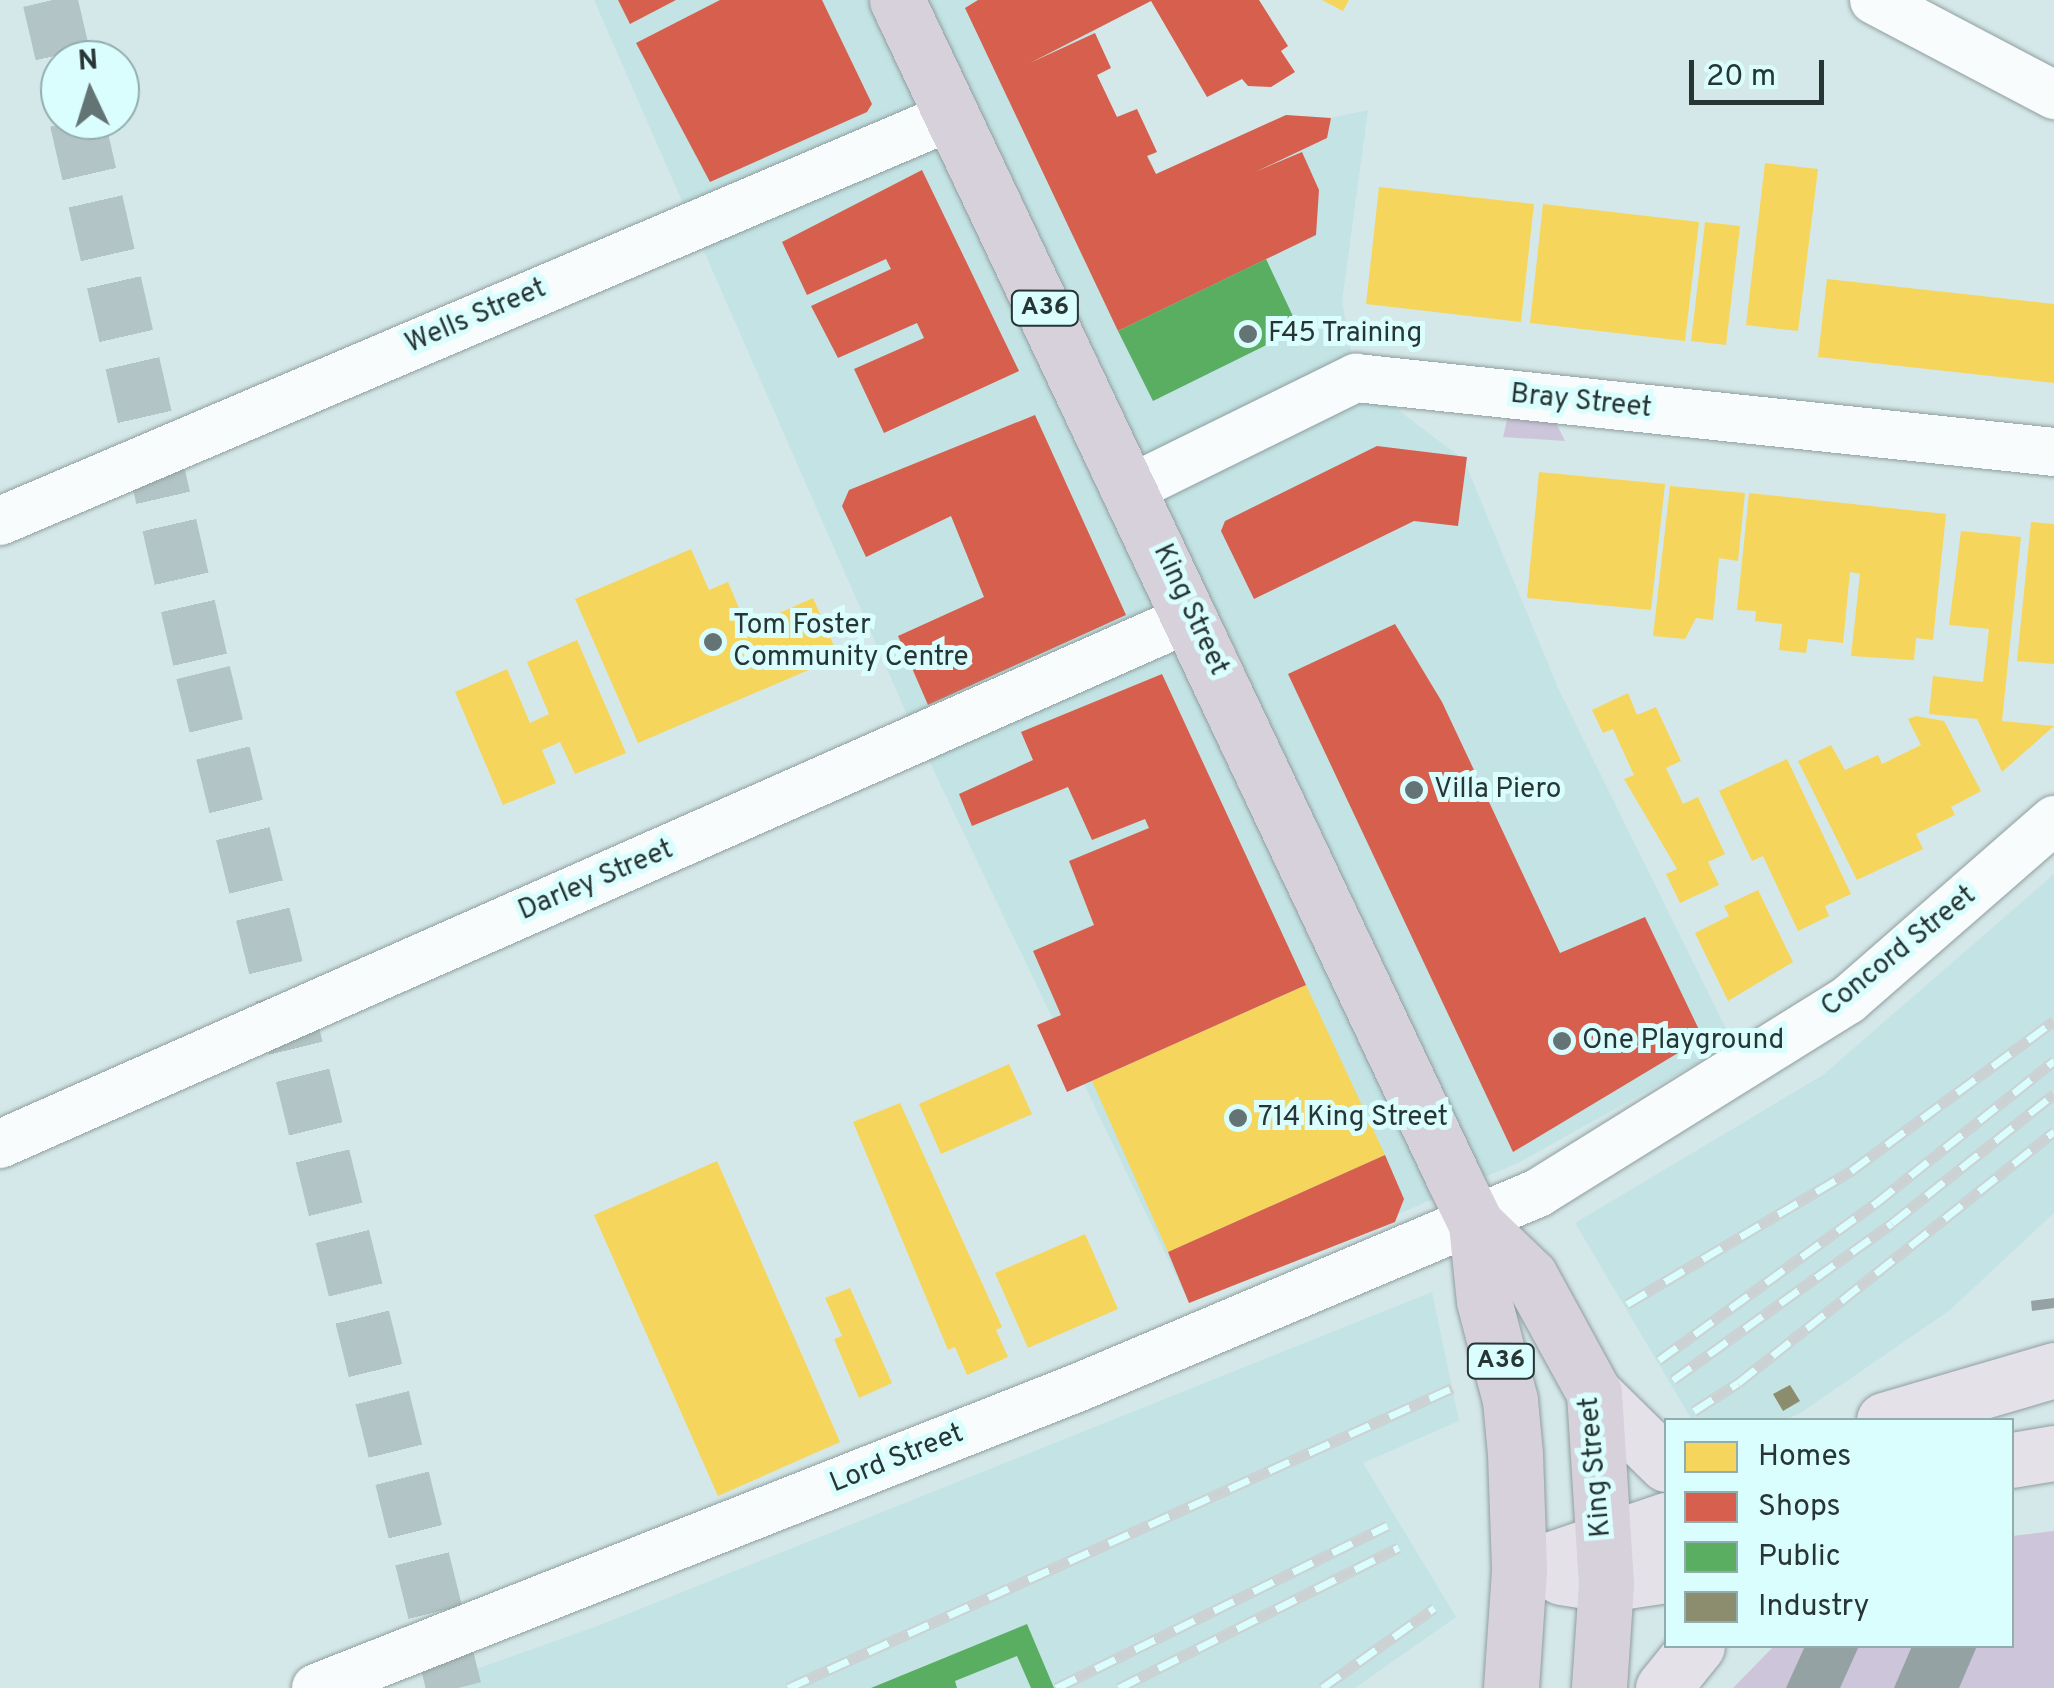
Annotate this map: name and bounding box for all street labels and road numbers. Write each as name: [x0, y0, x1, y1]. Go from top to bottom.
street label: Wells Street: [401, 272, 551, 362]
road number: A36: [1010, 288, 1080, 328]
street label: Bray Street: [1509, 378, 1653, 426]
street label: King Street: [1145, 539, 1235, 681]
street label: Darley Street: [514, 833, 678, 929]
street label: Concord Street: [1815, 879, 1983, 1025]
road number: A36: [1466, 1341, 1536, 1381]
street label: King Street: [1573, 1395, 1619, 1539]
street label: Lord Street: [825, 1417, 969, 1501]

